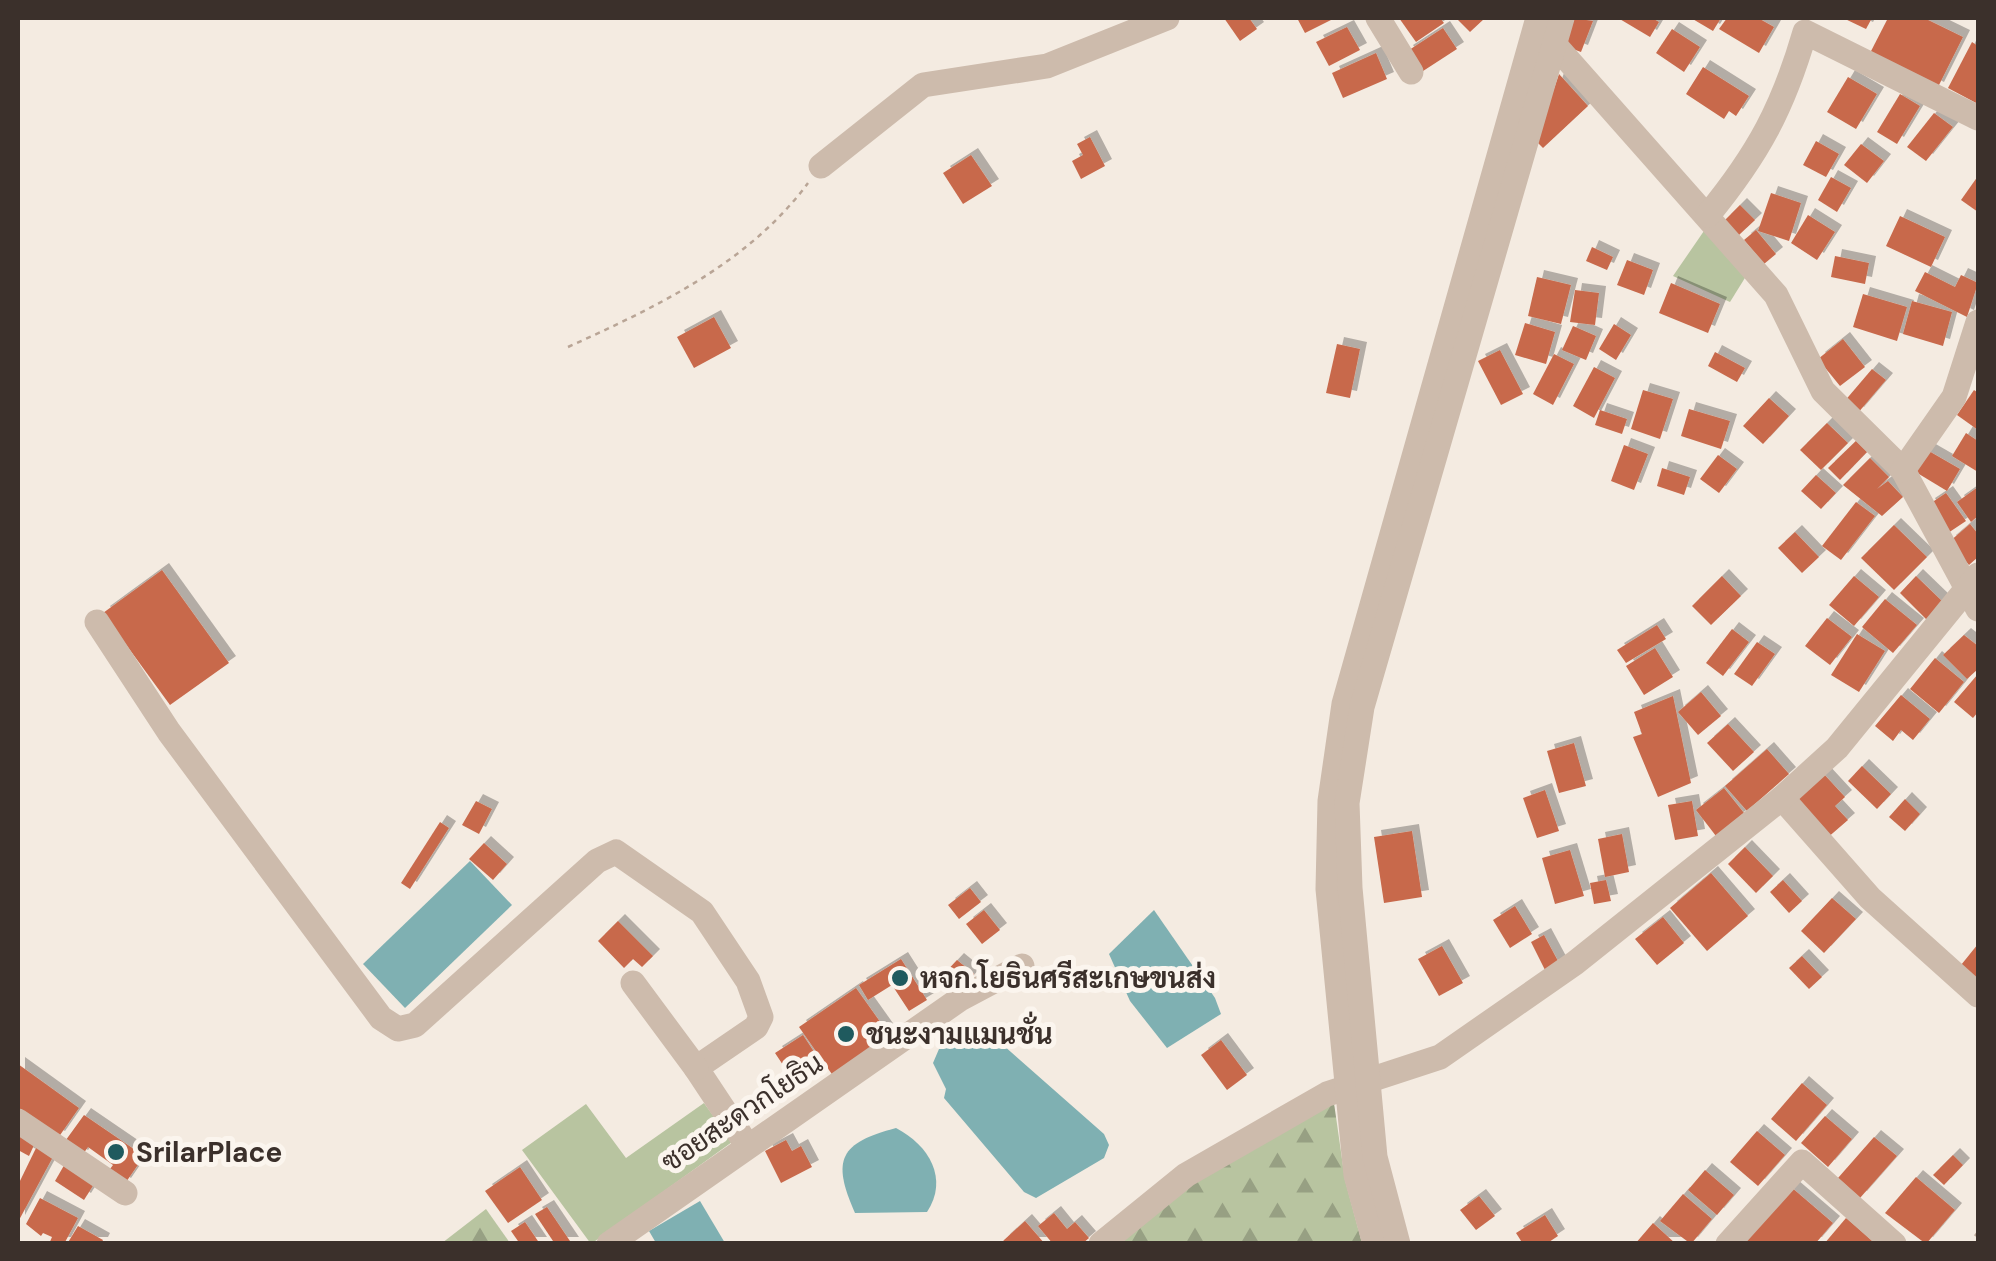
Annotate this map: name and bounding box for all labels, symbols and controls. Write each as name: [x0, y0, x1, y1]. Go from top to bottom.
place label: หจก.โยธินศรีสะเกษขนส่ง: [920, 959, 1216, 997]
marker: หจก.โยธินศรีสะเกษขนส่ง: [889, 967, 911, 989]
place label: ชนะงามแมนชั่น: [866, 1011, 1053, 1053]
marker: ชนะงามแมนชั่น: [835, 1023, 857, 1045]
street label: ซอยสะดวกโยธิน: [654, 1044, 830, 1180]
place label: SrilarPlace: [136, 1134, 282, 1171]
marker: SrilarPlace: [105, 1141, 127, 1163]

